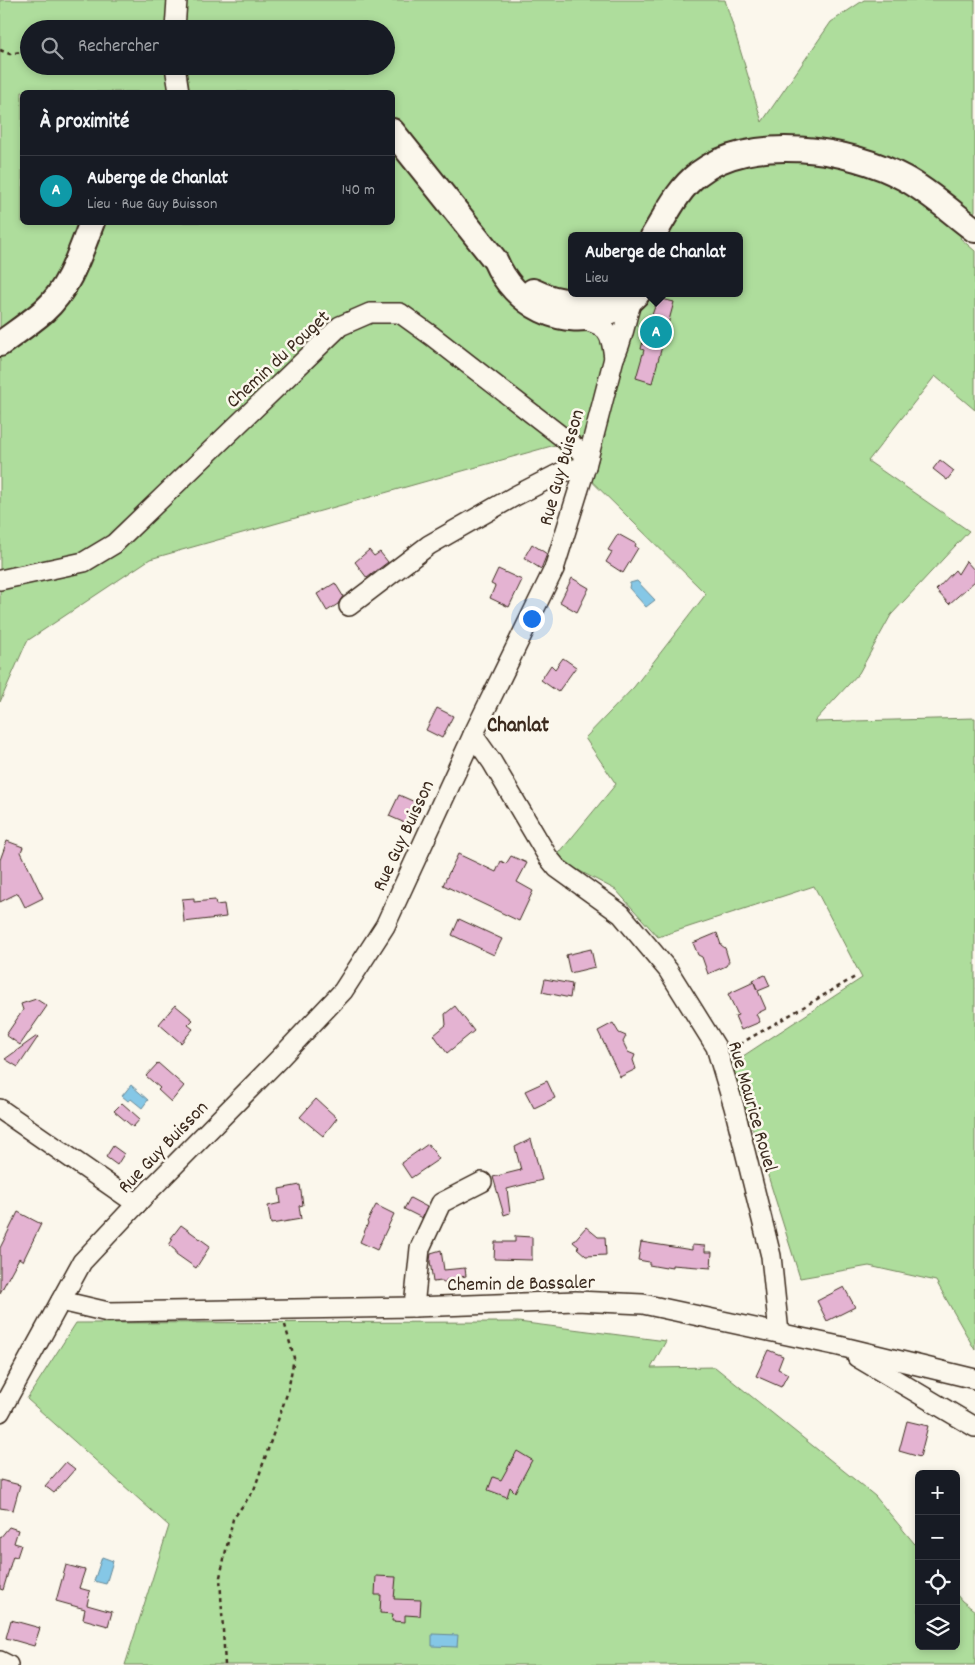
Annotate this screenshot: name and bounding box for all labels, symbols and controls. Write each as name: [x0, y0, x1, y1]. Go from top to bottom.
search box: [20, 20, 395, 75]
icon: search: [38, 34, 66, 62]
text: Rechercher: [78, 34, 159, 61]
text: À proximité: [40, 108, 129, 138]
text: Auberge de Chanlat: [87, 166, 228, 193]
text: A: [52, 179, 60, 202]
text: 140 m: [341, 179, 375, 202]
text: Lieu · Rue Guy Buisson: [87, 193, 217, 216]
popup: [568, 232, 743, 297]
text: Auberge de Chanlat: [585, 240, 726, 267]
text: Lieu: [585, 267, 608, 290]
street label: Chemin du Pouget: [221, 305, 337, 416]
pin: A: [640, 313, 672, 351]
street label: Rue Guy Buisson: [533, 406, 593, 529]
your location: [519, 606, 545, 632]
district label: Chanlat: [487, 712, 549, 742]
street label: Rue Guy Buisson: [367, 776, 443, 897]
street label: Rue Maurice Rouel: [719, 1038, 783, 1176]
street label: Rue Guy Buisson: [112, 1095, 216, 1201]
street label: Chemin de Bassaler: [447, 1270, 596, 1300]
map controls: [915, 1470, 960, 1650]
button: +: [915, 1470, 960, 1515]
button: −: [915, 1515, 960, 1560]
button: locate: [915, 1560, 960, 1605]
button: layers: [915, 1605, 960, 1650]

